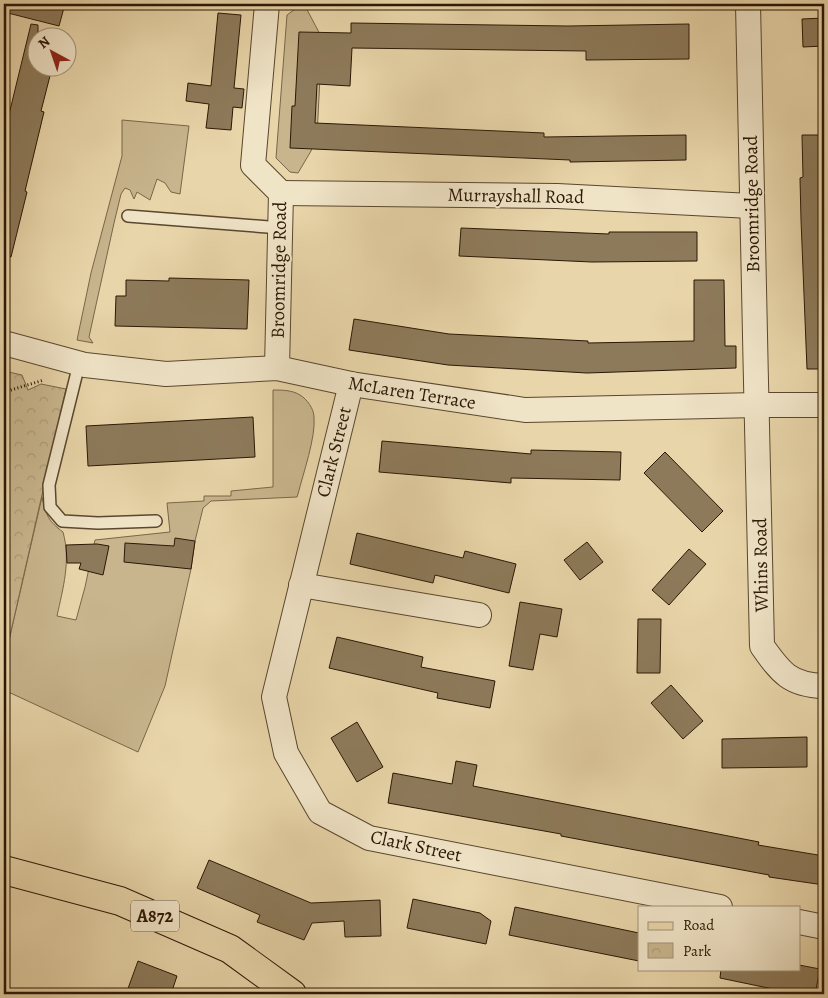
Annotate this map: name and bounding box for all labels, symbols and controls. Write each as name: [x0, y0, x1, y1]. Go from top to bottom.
north arrow: [28, 28, 78, 78]
text: N: [34, 32, 54, 53]
street label: Broomridge Road: [738, 134, 766, 273]
street label: Murrayshall Road: [448, 182, 585, 210]
street label: Broomridge Road: [265, 200, 293, 339]
street label: McLaren Terrace: [346, 370, 478, 416]
street label: Clark Street: [310, 404, 358, 500]
street label: Whins Road: [747, 517, 775, 613]
street label: Clark Street: [368, 824, 464, 868]
road number: A872: [131, 900, 179, 931]
legend: [638, 906, 800, 970]
text: Road: [683, 915, 715, 935]
text: Park: [683, 941, 712, 961]

